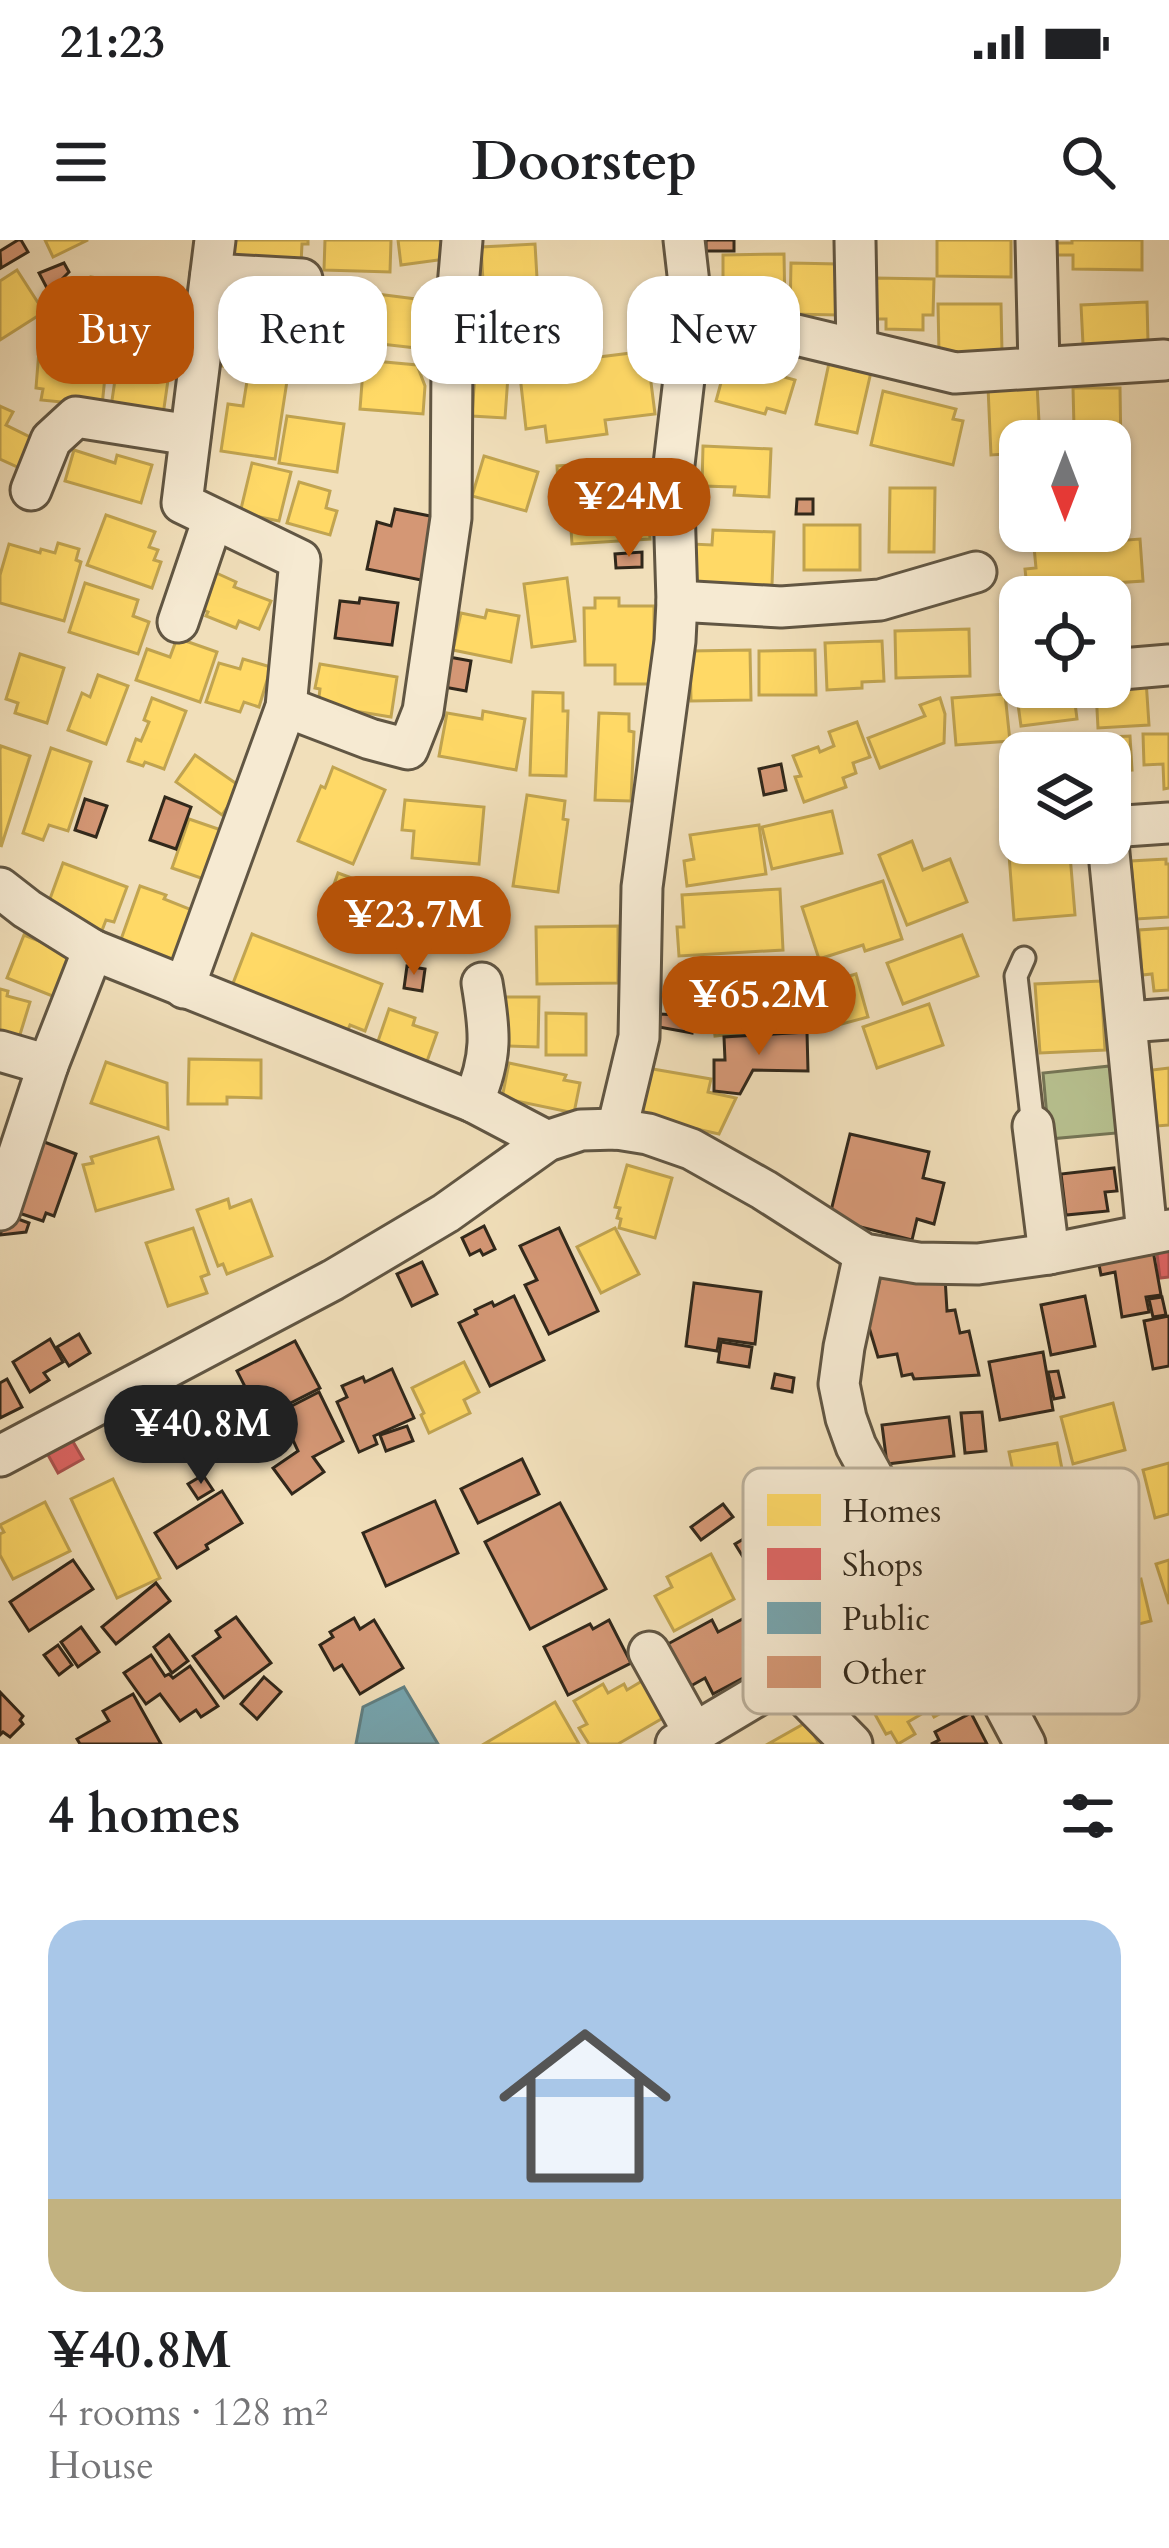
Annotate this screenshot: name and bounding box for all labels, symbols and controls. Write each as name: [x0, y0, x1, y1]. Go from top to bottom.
text: 21:23: [60, 12, 165, 73]
text: Doorstep: [472, 126, 697, 199]
icon: menu: [48, 129, 114, 195]
icon: search: [1055, 129, 1121, 195]
chip: Buy: [36, 276, 194, 384]
chip: Rent: [218, 276, 387, 384]
chip: Filters: [411, 276, 603, 384]
chip: New: [627, 276, 800, 384]
north arrow: [999, 420, 1131, 552]
map controls: [999, 420, 1131, 864]
pin: ¥24M: [558, 458, 700, 560]
text: ¥24M: [575, 470, 683, 523]
button: locate: [999, 576, 1131, 708]
button: layers: [999, 732, 1131, 864]
pin: ¥23.7M: [316, 876, 512, 978]
text: ¥23.7M: [344, 888, 484, 941]
pin: ¥65.2M: [661, 956, 857, 1058]
text: ¥65.2M: [689, 968, 829, 1021]
pin: ¥40.8M: [103, 1385, 299, 1487]
text: ¥40.8M: [131, 1397, 271, 1450]
legend: [743, 1468, 1139, 1714]
text: Homes: [842, 1489, 941, 1534]
text: Shops: [842, 1543, 923, 1588]
text: Public: [842, 1597, 930, 1642]
text: Other: [842, 1651, 927, 1696]
text: 4 homes: [48, 1781, 240, 1851]
icon: filters: [1055, 1783, 1121, 1849]
icon: home: [477, 1998, 693, 2214]
text: ¥40.8M: [48, 2316, 231, 2386]
text: 4 rooms · 128 m²: [48, 2386, 328, 2439]
text: House: [48, 2439, 154, 2492]

